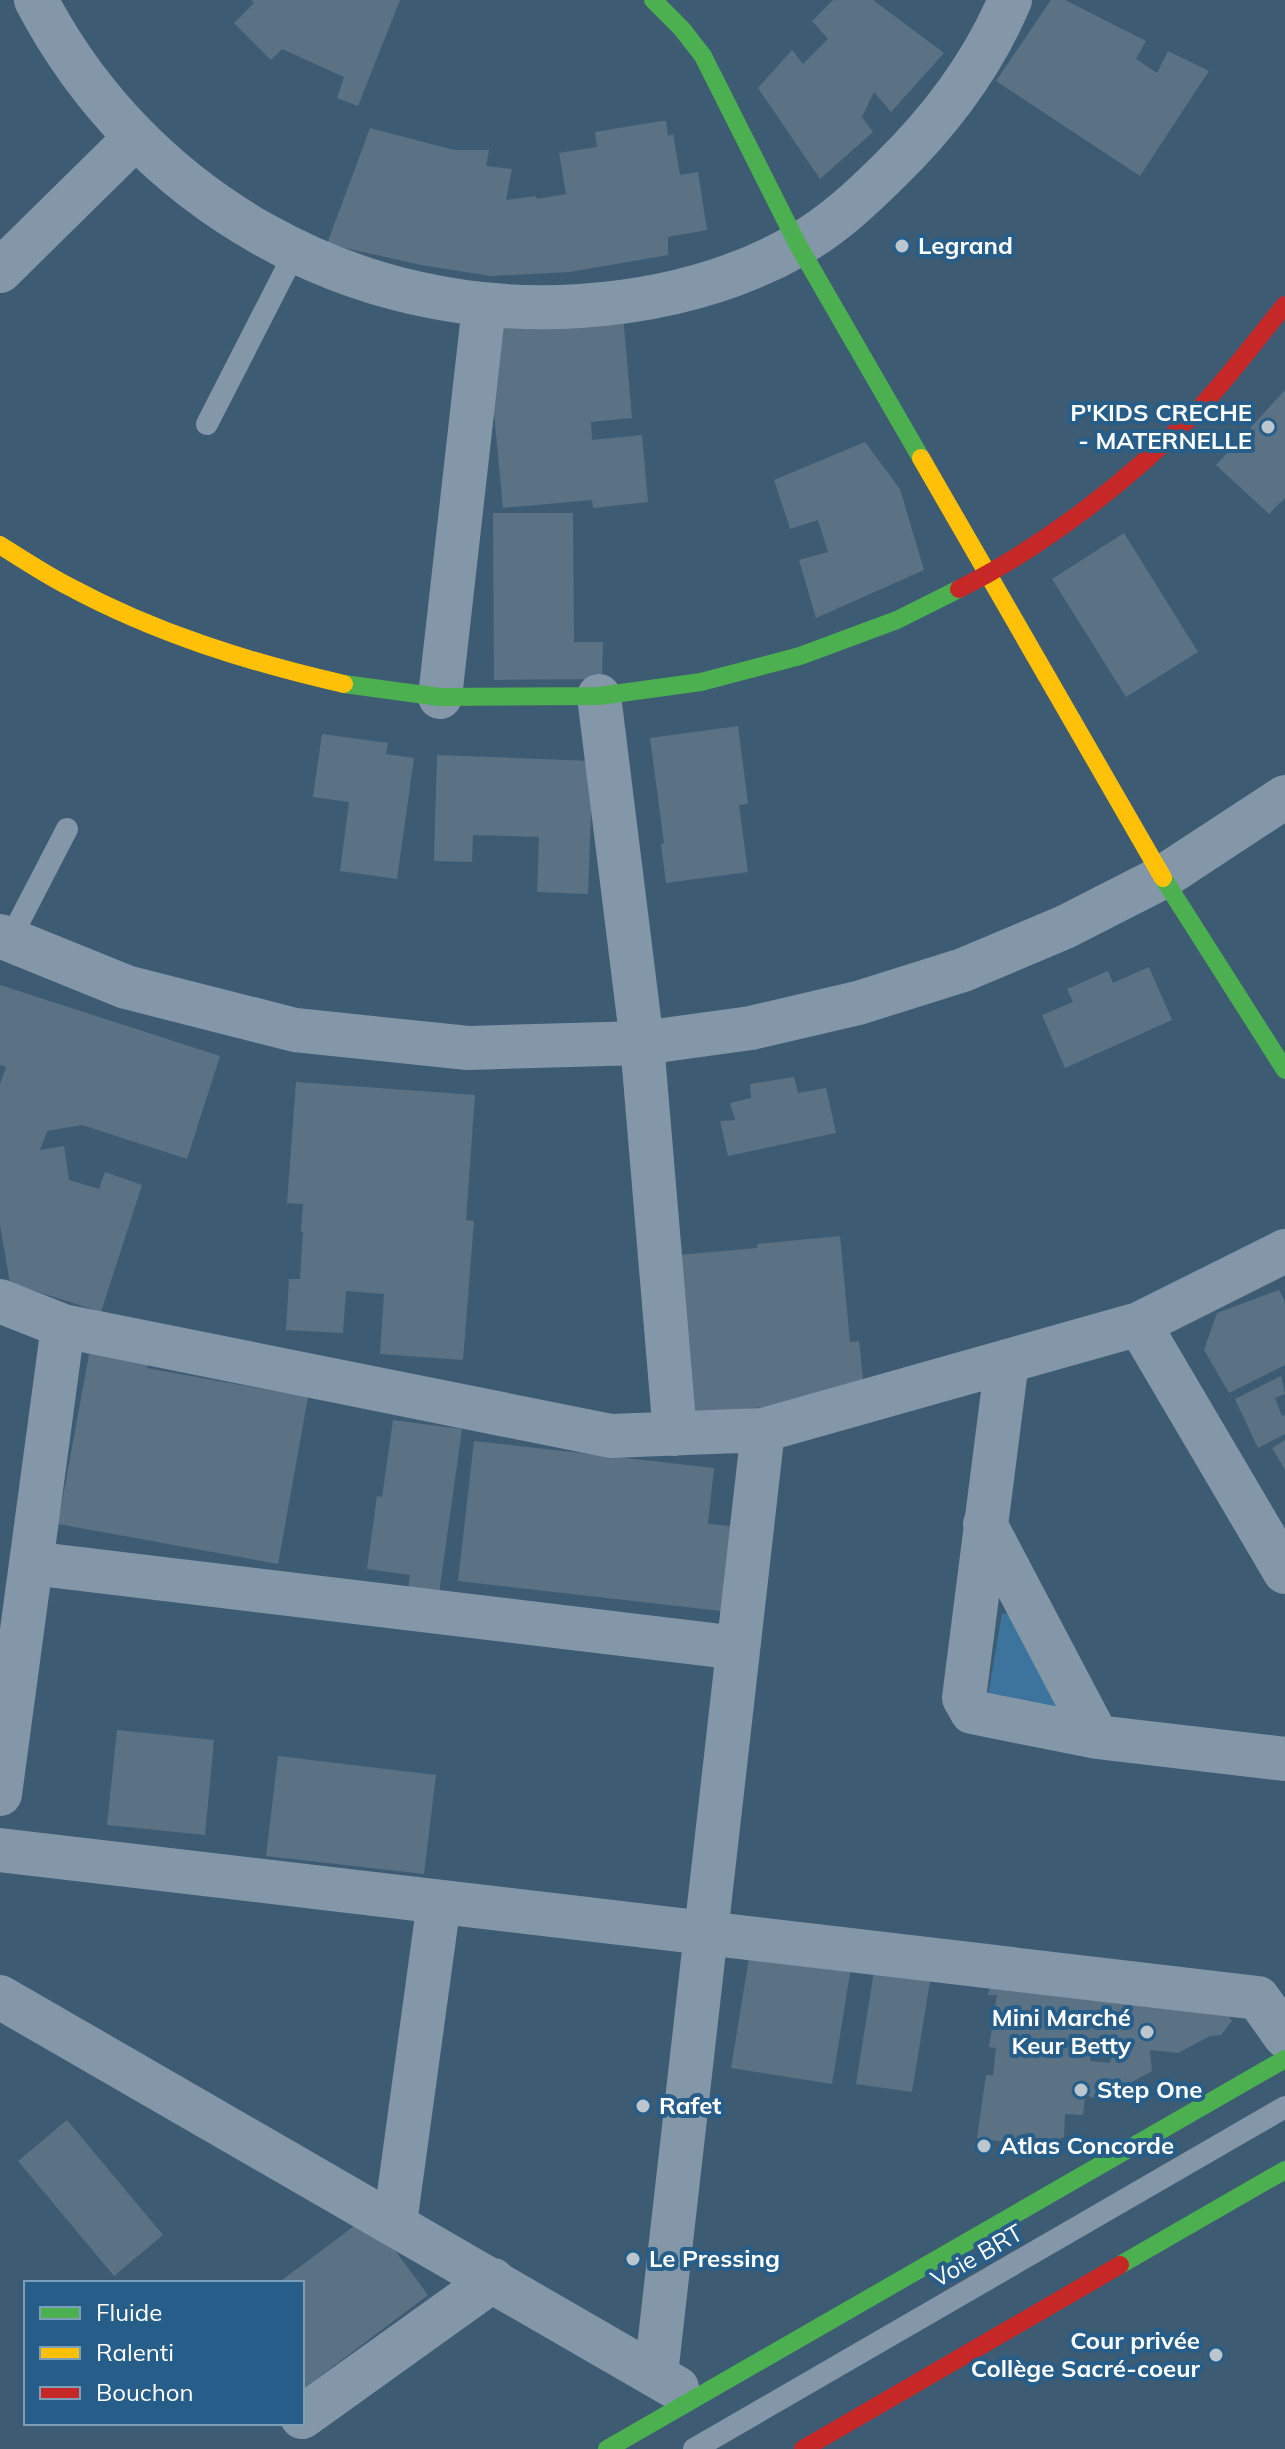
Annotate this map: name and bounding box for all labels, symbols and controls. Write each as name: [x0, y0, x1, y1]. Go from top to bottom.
place label: Legrand: [918, 230, 1013, 260]
marker: Legrand: [893, 237, 911, 255]
place label: P'KIDS CRECHE - MATERNELLE: [1070, 397, 1252, 455]
marker: P'KIDS CRECHE - MATERNELLE: [1259, 418, 1277, 436]
place label: Mini Marché Keur Betty: [992, 2002, 1132, 2060]
marker: Mini Marché Keur Betty: [1138, 2023, 1156, 2041]
place label: Step One: [1097, 2074, 1202, 2104]
marker: Step One: [1072, 2081, 1090, 2099]
place label: Rafet: [659, 2090, 721, 2120]
marker: Rafet: [634, 2097, 652, 2115]
place label: Atlas Concorde: [1000, 2130, 1174, 2160]
marker: Atlas Concorde: [975, 2137, 993, 2155]
street label: Voie BRT: [925, 2217, 1028, 2293]
place label: Le Pressing: [649, 2243, 780, 2273]
marker: Le Pressing: [624, 2250, 642, 2268]
legend: [24, 2281, 304, 2425]
text: Fluide: [96, 2297, 162, 2327]
place label: Cour privée Collège Sacré-coeur: [971, 2325, 1201, 2383]
text: Ralenti: [96, 2337, 174, 2367]
marker: Cour privée Collège Sacré-coeur: [1207, 2346, 1225, 2364]
text: Bouchon: [96, 2377, 194, 2407]

